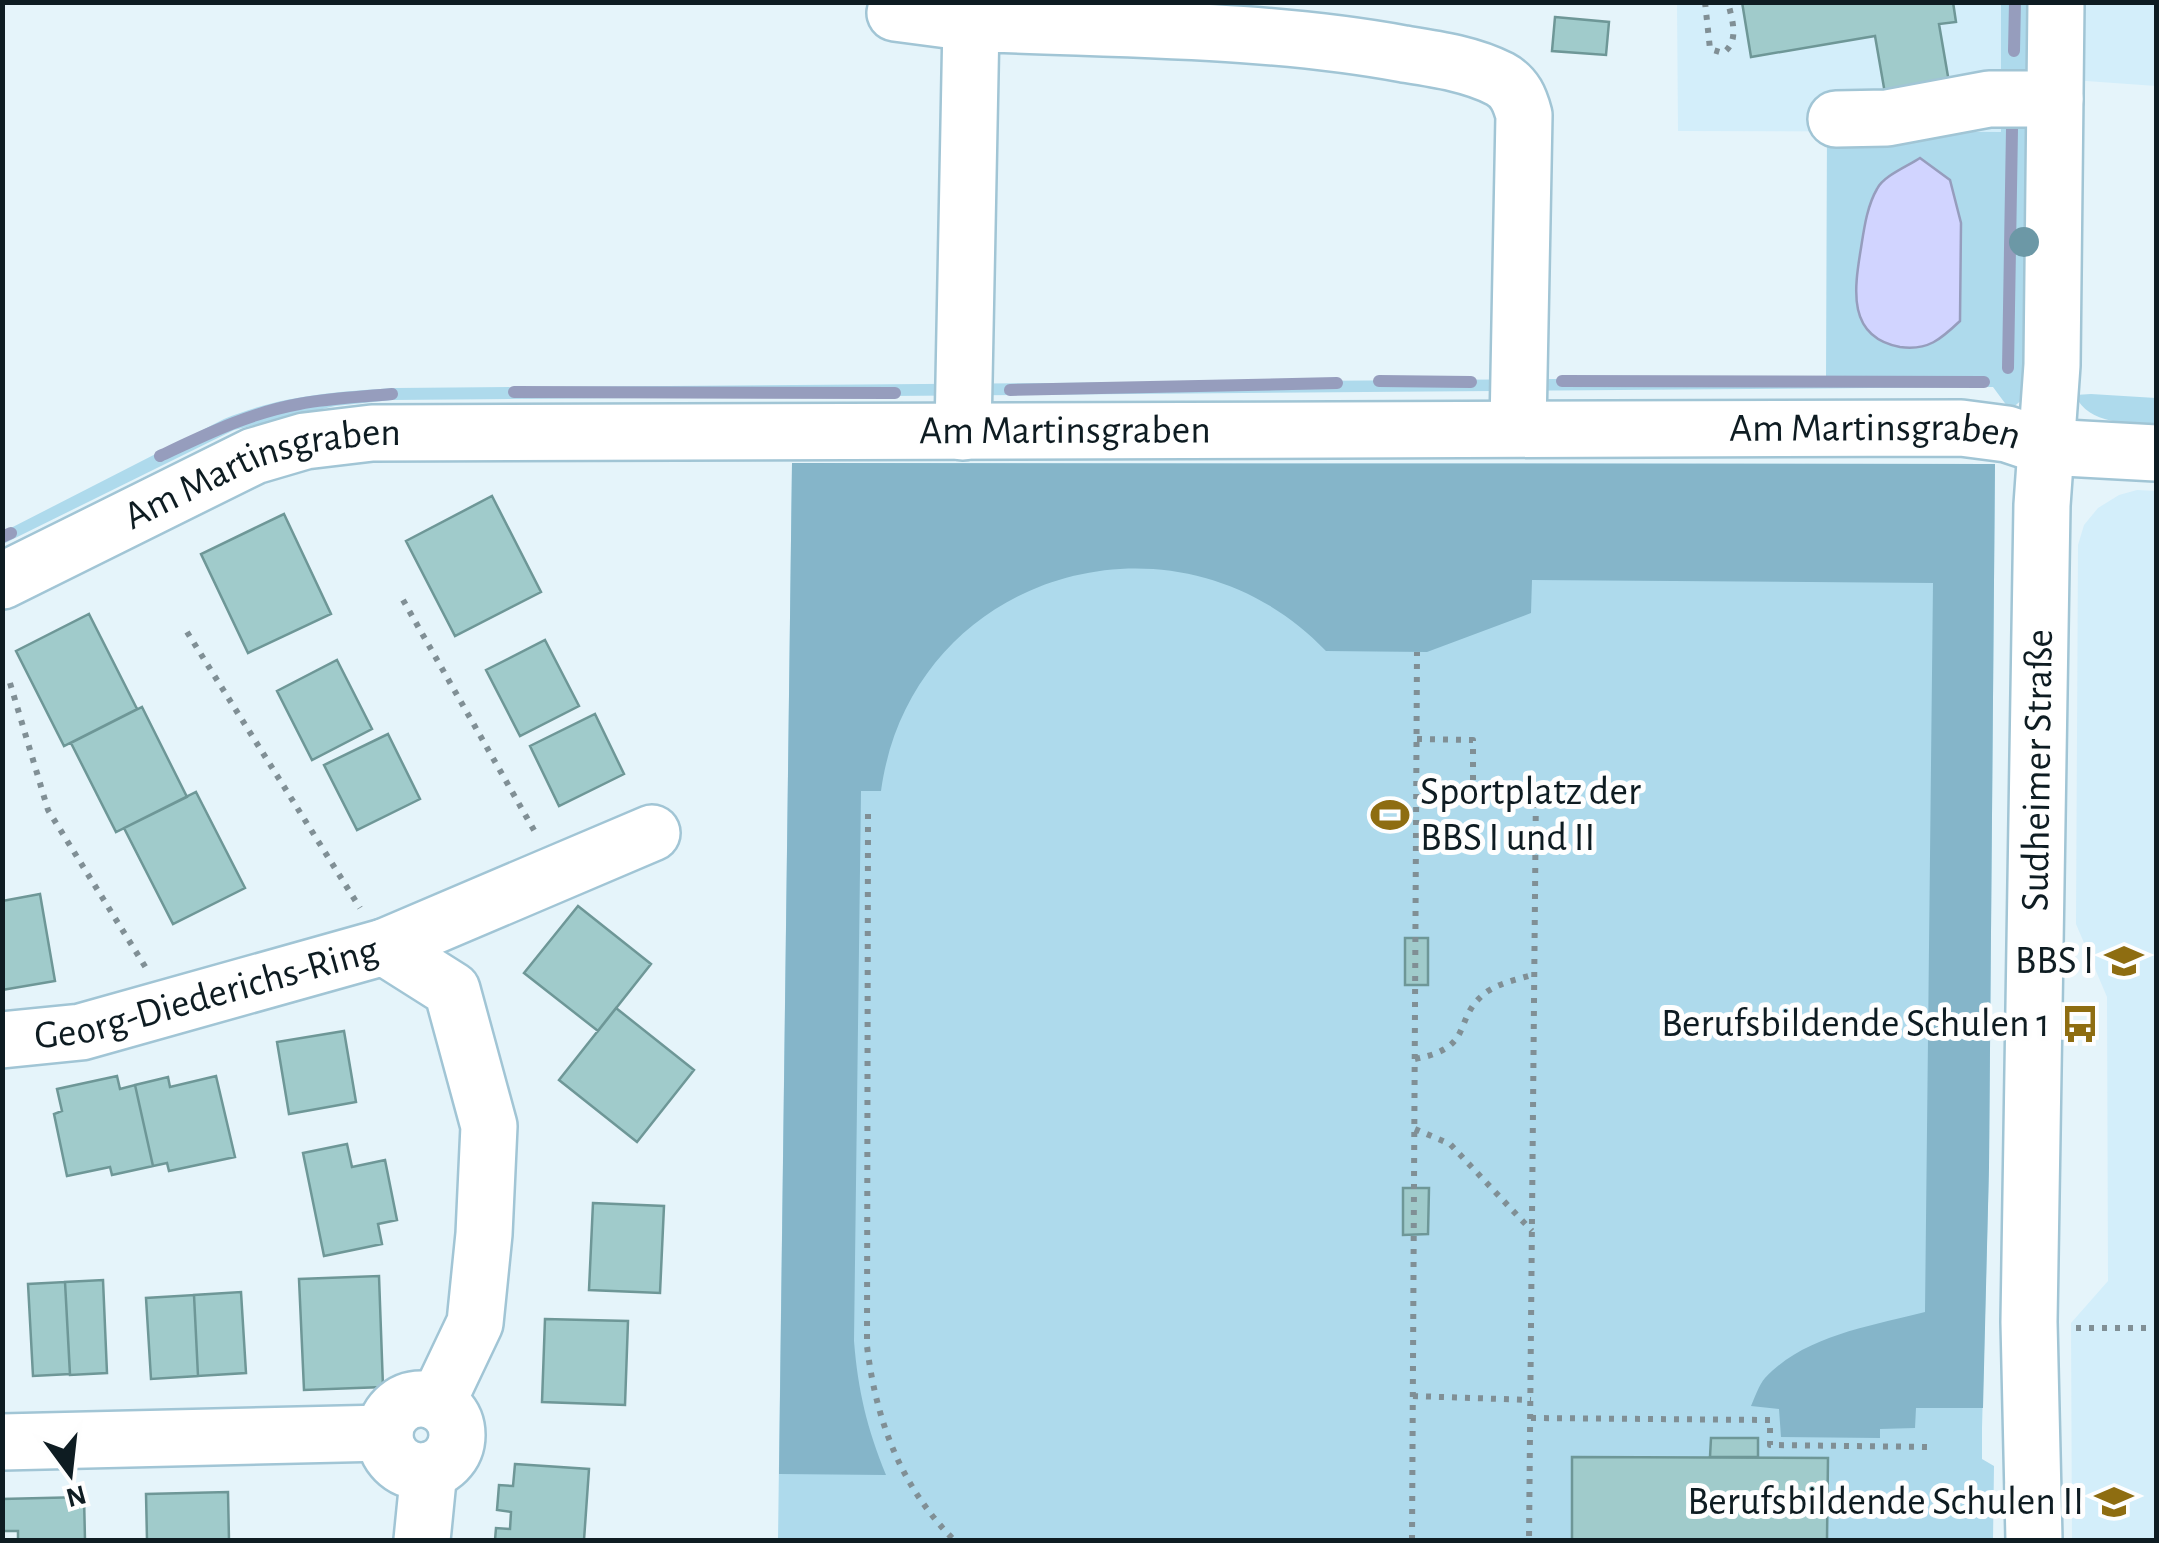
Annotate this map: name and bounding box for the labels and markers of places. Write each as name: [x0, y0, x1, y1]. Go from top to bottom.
place label: Sportplatz der BBS I und II: [1420, 772, 1641, 858]
sports icon: Sportplatz der BBS I und II: [1369, 794, 1411, 836]
school or university icon: BBS I: [2103, 940, 2145, 982]
place label: BBS I: [2015, 941, 2094, 981]
bus stop icon: Berufsbildende Schulen 1: [2059, 1003, 2101, 1045]
place label: Berufsbildende Schulen 1: [1661, 1004, 2050, 1044]
school or university icon: Berufsbildende Schulen II: [2093, 1481, 2135, 1523]
place label: Berufsbildende Schulen II: [1687, 1482, 2084, 1522]

